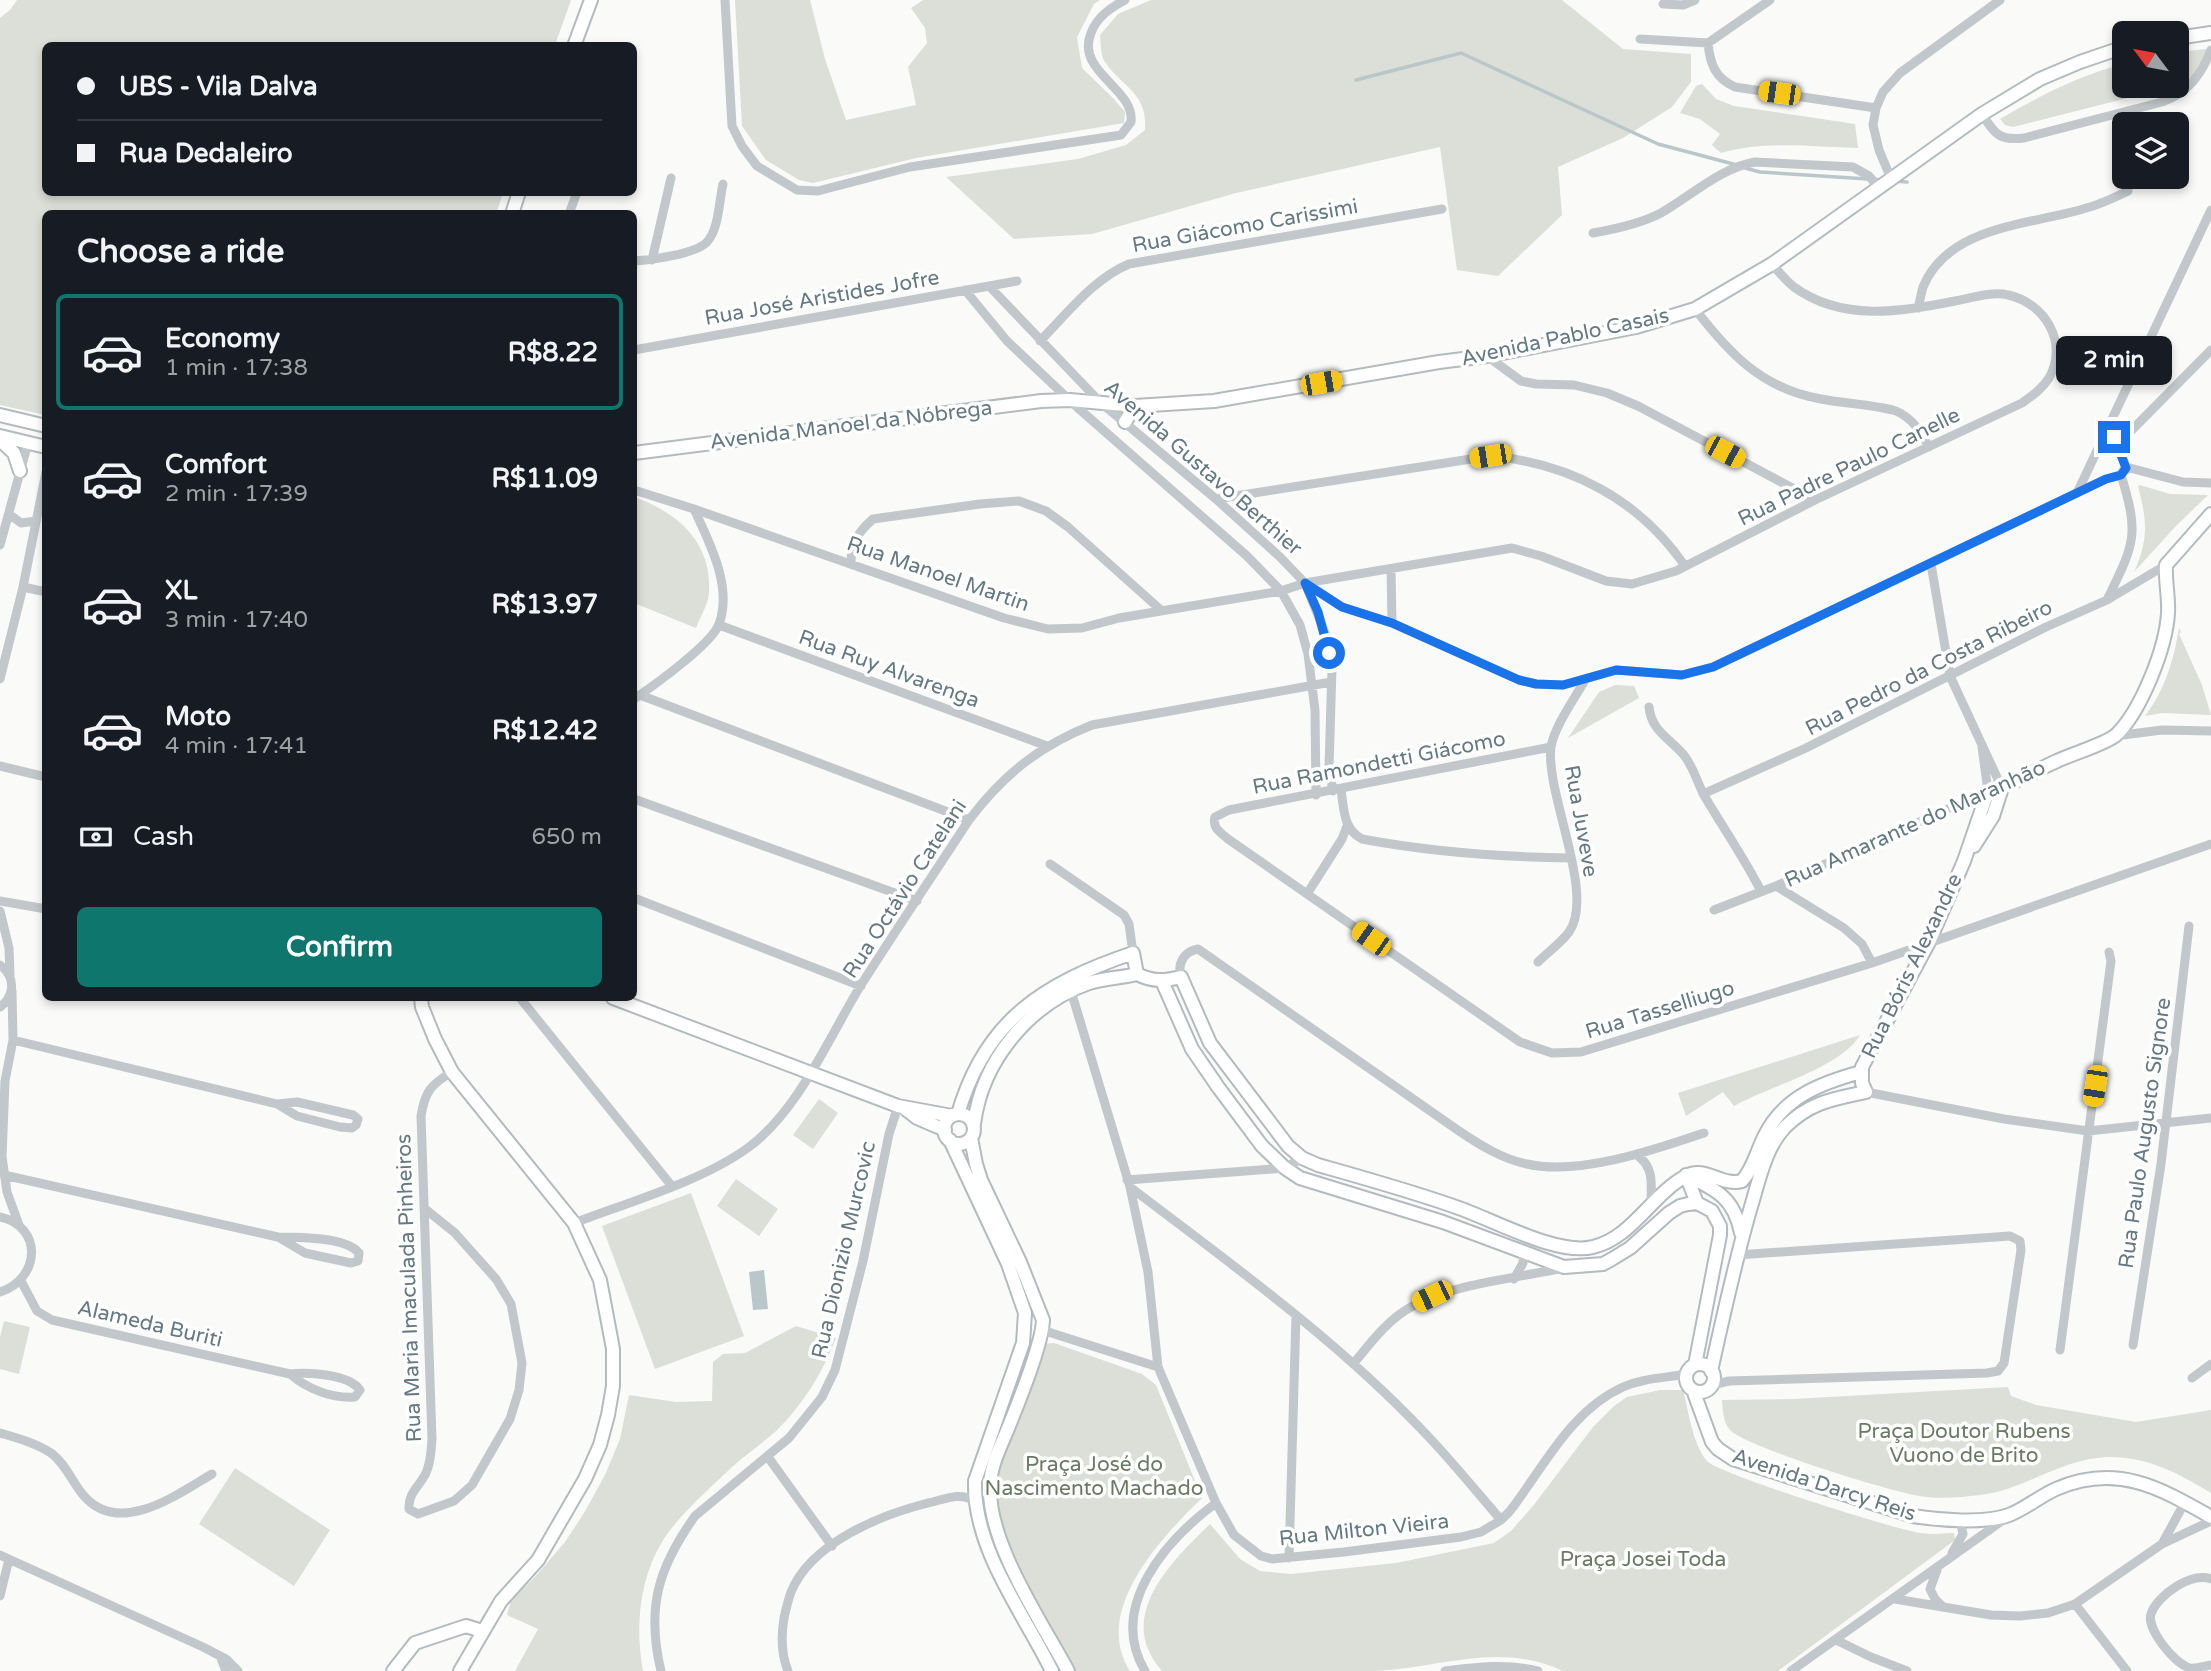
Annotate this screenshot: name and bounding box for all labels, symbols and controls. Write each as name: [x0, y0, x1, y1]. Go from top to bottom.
north arrow: [2112, 21, 2189, 98]
map controls: [2112, 21, 2189, 189]
text: UBS - Vila Dalva: [119, 71, 318, 102]
car: [1757, 80, 1802, 106]
button: layers: [2112, 112, 2189, 189]
text: Rua Dedaleiro: [119, 138, 293, 169]
street label: Rua Giácomo Carissimi: [1130, 194, 1360, 258]
text: Choose a ride: [77, 233, 284, 271]
street label: Rua José Aristides Jofre: [703, 265, 941, 331]
street label: Avenida Pablo Casais: [1459, 303, 1671, 371]
icon: car: [81, 321, 144, 384]
text: Economy: [165, 323, 280, 354]
callout: 2 min: [2056, 336, 2172, 384]
text: R$8.22: [508, 337, 598, 368]
text: 2 min: [2083, 346, 2145, 374]
text: 1 min · 17:38: [165, 354, 308, 382]
car: [1299, 369, 1344, 397]
street label: Avenida Gustavo Berthier: [1099, 375, 1307, 561]
street label: Avenida Manoel da Nóbrega: [708, 395, 994, 455]
street label: Rua Padre Paulo Canelle: [1734, 402, 1964, 532]
route end: [2098, 421, 2130, 453]
car: [1702, 433, 1749, 471]
car: [1468, 442, 1513, 470]
icon: car: [81, 447, 144, 510]
text: Comfort: [165, 449, 267, 480]
text: R$11.09: [491, 463, 598, 494]
text: 2 min · 17:39: [165, 480, 308, 508]
street label: Rua Manoel Martin: [843, 531, 1033, 617]
icon: car: [81, 573, 144, 636]
text: XL: [165, 575, 197, 606]
text: R$13.97: [491, 589, 598, 620]
street label: Rua Pedro da Costa Ribeiro: [1801, 595, 2057, 741]
text: 3 min · 17:40: [165, 606, 308, 634]
street label: Rua Ruy Alvarenga: [795, 625, 983, 713]
route start: [1313, 637, 1345, 669]
icon: car: [81, 699, 144, 762]
text: Moto: [165, 701, 231, 732]
text: R$12.42: [492, 715, 598, 746]
street label: Rua Ramondetti Giácomo: [1250, 726, 1508, 800]
text: 4 min · 17:41: [165, 732, 308, 760]
street label: Rua Amarante do Maranhão: [1781, 755, 2049, 893]
street label: Rua Juveve: [1559, 763, 1603, 879]
street label: Rua Octávio Catelani: [838, 795, 972, 983]
icon: cash: [77, 818, 115, 856]
text: Cash: [133, 821, 194, 852]
text: 650 m: [532, 823, 602, 851]
street label: Rua Bóris Alexandre: [1856, 869, 1968, 1062]
button: Confirm: [77, 907, 602, 987]
car: [1348, 918, 1395, 960]
street label: Rua Tasselliugo: [1582, 975, 1738, 1045]
street label: Rua Paulo Augusto Signore: [2114, 996, 2176, 1270]
car: [2082, 1064, 2109, 1108]
street label: Rua Maria Imaculada Pinheiros: [391, 1133, 427, 1443]
street label: Rua Dionizio Murcovic: [807, 1139, 881, 1361]
car: [1409, 1277, 1456, 1315]
street label: Alameda Buriti: [75, 1295, 225, 1353]
park label: Praça Doutor Rubens Vuono de Brito: [1857, 1419, 2071, 1468]
street label: Avenida Darcy Reis: [1729, 1444, 1919, 1526]
park label: Praça José do Nascimento Machado: [985, 1452, 1203, 1501]
street label: Rua Milton Vieira: [1278, 1509, 1450, 1551]
park label: Praça Josei Toda: [1560, 1547, 1726, 1572]

